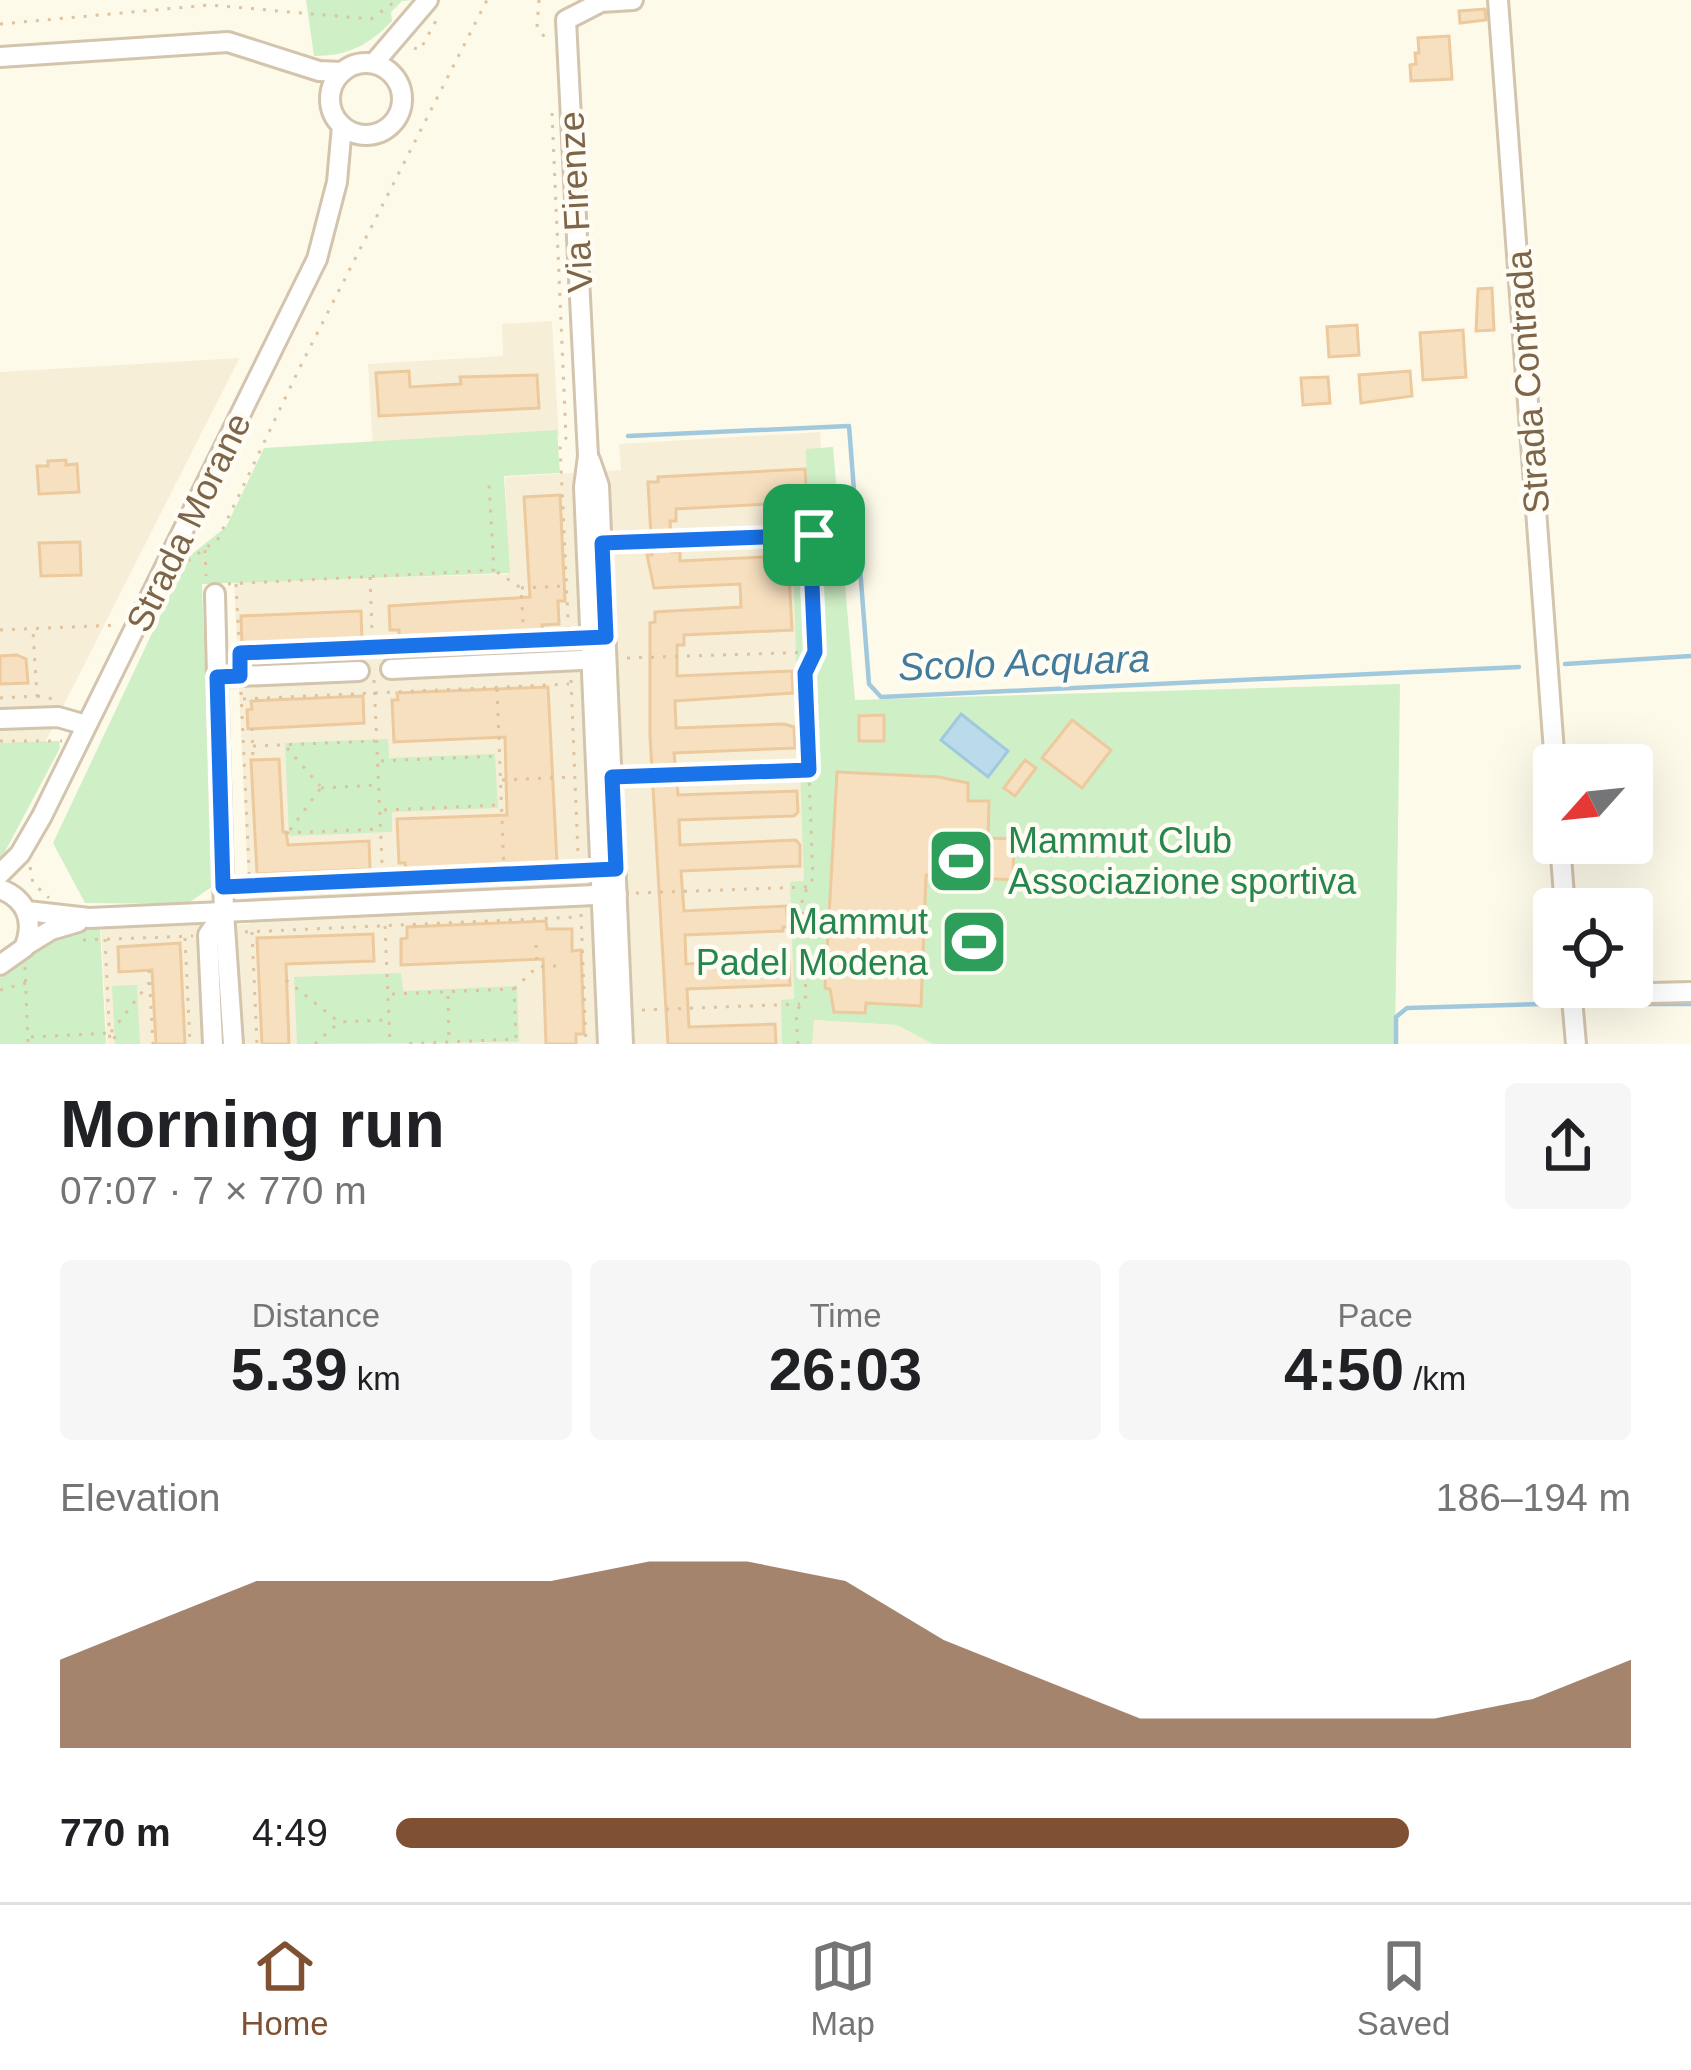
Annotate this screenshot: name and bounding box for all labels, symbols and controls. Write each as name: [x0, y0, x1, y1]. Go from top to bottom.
street label: Via Firenze: [550, 110, 601, 294]
street label: Strada Contrada: [1498, 248, 1557, 515]
street label: Strada Morane: [118, 406, 259, 638]
pin: [763, 484, 865, 586]
icon: arrive: [781, 502, 847, 568]
water label: Scolo Acquara: [897, 637, 1151, 688]
north arrow: [1533, 744, 1653, 864]
map controls: [1533, 744, 1653, 1008]
place label: Mammut Club Associazione sportiva: [1008, 820, 1357, 902]
sports icon: Mammut Club Associazione sportiva: [926, 826, 996, 896]
button: locate: [1533, 888, 1653, 1008]
place label: Mammut Padel Modena: [696, 901, 929, 983]
sports icon: Mammut Padel Modena: [939, 907, 1009, 977]
button: share: [1505, 1083, 1631, 1209]
text: Morning run: [60, 1087, 445, 1161]
text: 07:07 · 7 × 770 m: [60, 1169, 367, 1212]
text: Distance: [252, 1297, 380, 1334]
text: Time: [809, 1297, 882, 1334]
text: Pace: [1338, 1297, 1413, 1334]
text: 5.39: [231, 1336, 348, 1403]
text: 26:03: [769, 1336, 922, 1403]
text: 4:50: [1284, 1336, 1404, 1403]
text: km: [348, 1360, 401, 1397]
text: /km: [1404, 1360, 1466, 1397]
text: Elevation: [60, 1476, 220, 1519]
text: 186–194 m: [1436, 1476, 1631, 1519]
text: 770 m: [60, 1811, 171, 1854]
text: 4:49: [252, 1811, 328, 1854]
tab: Home: [241, 1933, 329, 2043]
tab: Map: [810, 1933, 876, 2043]
tab: Saved: [1357, 1933, 1450, 2043]

